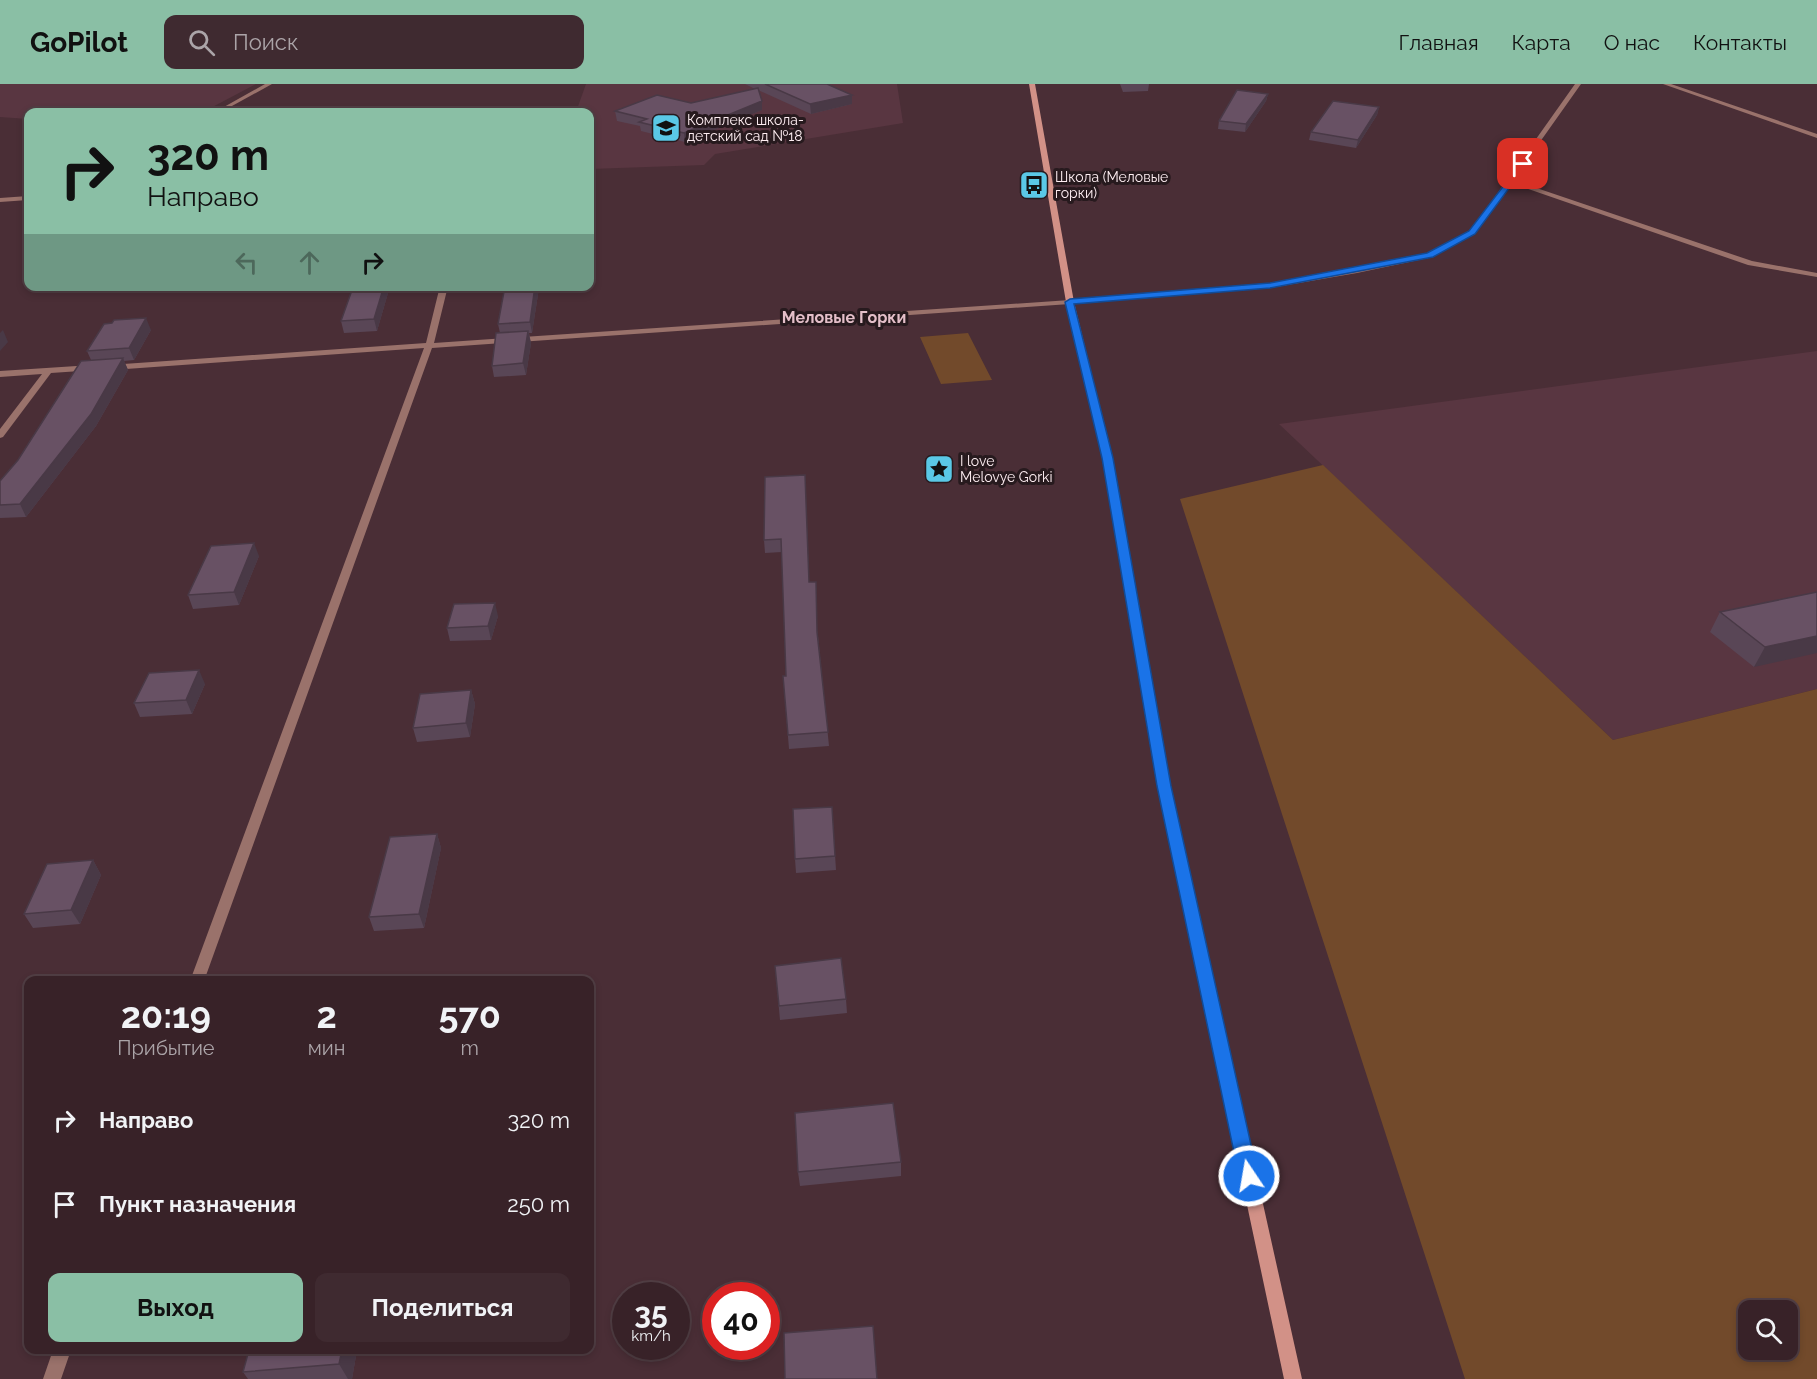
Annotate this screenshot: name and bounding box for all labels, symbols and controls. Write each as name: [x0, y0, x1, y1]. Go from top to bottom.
search box: [164, 15, 584, 69]
text: GoPilot: [30, 26, 128, 59]
icon: search: [185, 26, 218, 59]
text: Поиск: [233, 29, 298, 55]
text: Главная: [1399, 30, 1479, 55]
text: Карта: [1512, 30, 1571, 55]
text: О нас: [1604, 30, 1660, 55]
text: Контакты: [1693, 30, 1787, 55]
school or university icon: Комплекс школа- детский сад №18: [650, 112, 682, 144]
place label: Комплекс школа- детский сад №18: [687, 112, 804, 144]
text: 320 m: [147, 131, 269, 180]
icon: right: [48, 132, 126, 210]
pin: [1497, 138, 1548, 189]
icon: arrive: [1506, 147, 1539, 180]
bus stop icon: Школа (Меловые горки): [1018, 169, 1050, 201]
place label: Школа (Меловые горки): [1055, 169, 1168, 201]
text: Направо: [147, 181, 259, 212]
icon: left: [230, 246, 263, 279]
icon: ahead: [293, 246, 326, 279]
icon: right: [356, 246, 389, 279]
district label: Меловые Горки: [782, 308, 906, 327]
place icon: I love Melovye Gorki: [923, 453, 955, 485]
place label: I love Melovye Gorki: [960, 453, 1053, 485]
text: 20:19: [121, 994, 211, 1036]
text: 2: [316, 994, 337, 1036]
text: 570: [439, 994, 501, 1036]
text: Прибытие: [117, 1036, 215, 1060]
text: мин: [308, 1036, 345, 1060]
text: m: [460, 1036, 479, 1060]
icon: right: [48, 1104, 81, 1137]
text: Направо: [99, 1107, 193, 1133]
text: 320 m: [507, 1107, 570, 1133]
position arrow: [1217, 1144, 1281, 1208]
icon: arrive: [48, 1188, 81, 1221]
text: Пункт назначения: [99, 1191, 296, 1217]
text: 250 m: [507, 1191, 570, 1217]
button: Выход: [48, 1273, 303, 1342]
button: Поделиться: [315, 1273, 570, 1342]
speed limit sign: 40: [702, 1282, 780, 1360]
text: 35: [634, 1296, 668, 1331]
map controls: [1738, 1300, 1798, 1360]
button: search: [1738, 1300, 1798, 1360]
text: km/h: [631, 1327, 671, 1345]

